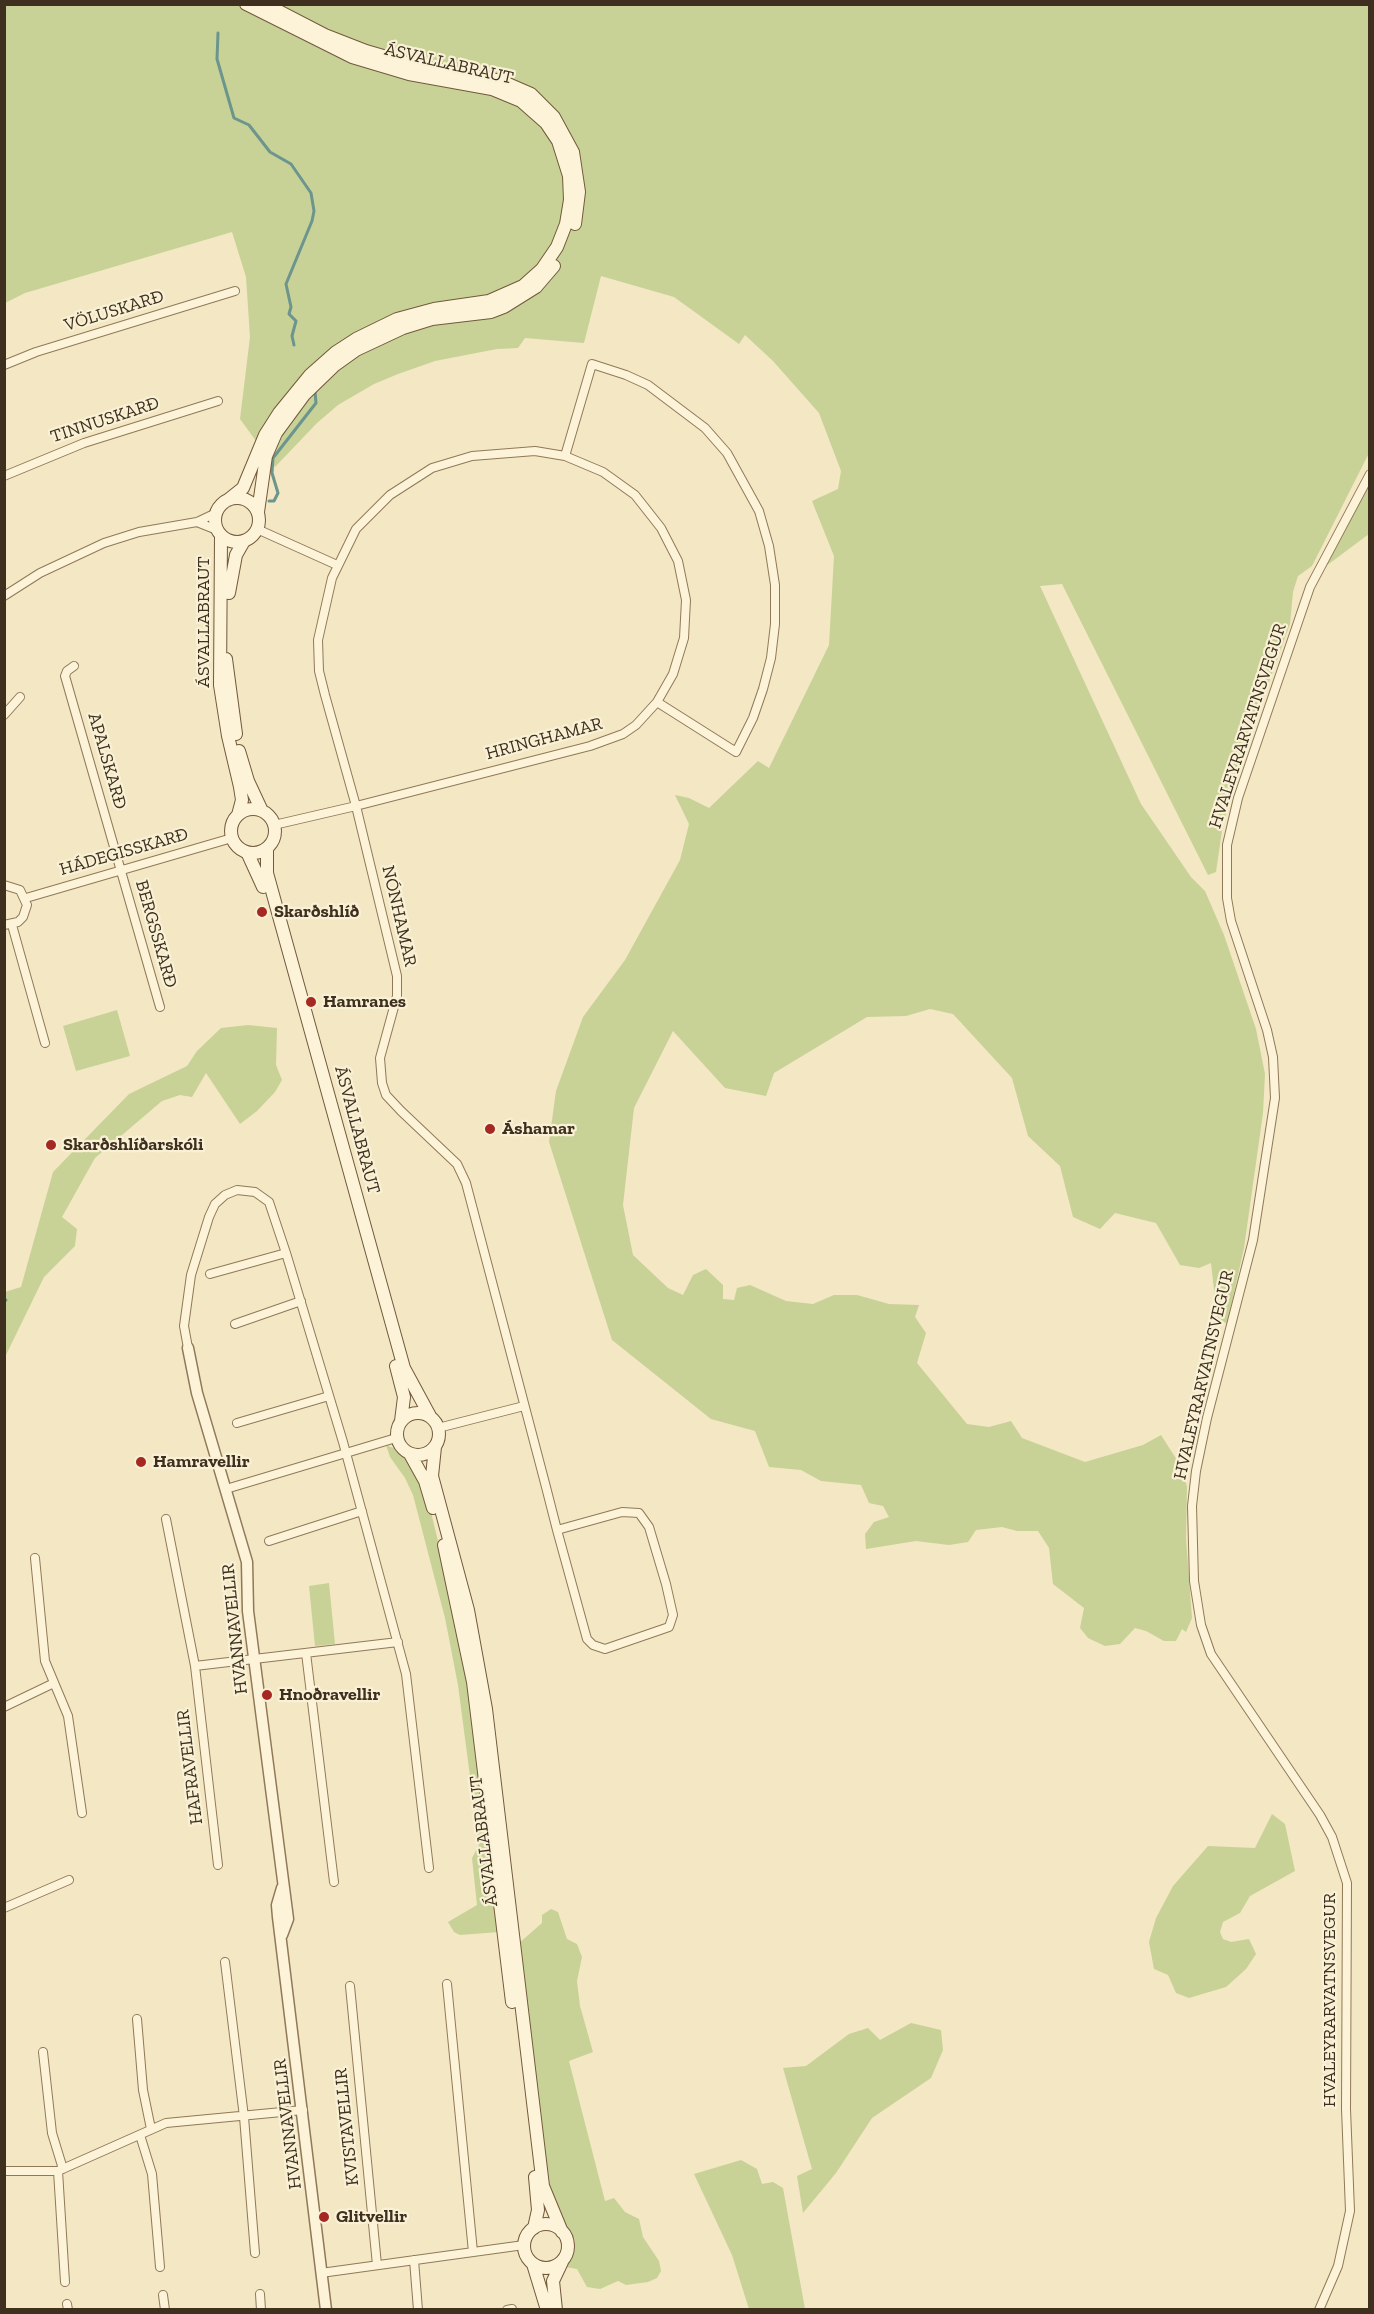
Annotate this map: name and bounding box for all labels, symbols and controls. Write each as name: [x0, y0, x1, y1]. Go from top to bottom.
street label: ÁSVALLABRAUT: [382, 39, 516, 89]
street label: VÖLUSKARÐ: [62, 286, 166, 336]
street label: TINNUSKARÐ: [48, 392, 162, 448]
street label: ÁSVALLABRAUT: [193, 556, 215, 688]
street label: HVALEYRARVATNSVEGUR: [1205, 621, 1291, 831]
street label: APALSKARÐ: [83, 710, 131, 812]
street label: HRINGHAMAR: [483, 713, 605, 765]
street label: HÁDEGISSKARÐ: [57, 823, 191, 881]
street label: NÓNHAMAR: [377, 863, 421, 969]
street label: BERGSSKARÐ: [130, 878, 182, 990]
place label: Skarðshlíð: [274, 901, 359, 923]
marker: Skarðshlíð: [255, 905, 269, 919]
place label: Hamranes: [323, 991, 406, 1013]
marker: Hamranes: [304, 995, 318, 1009]
street label: ÁSVALLABRAUT: [330, 1064, 384, 1196]
place label: Áshamar: [502, 1118, 575, 1140]
marker: Áshamar: [483, 1122, 497, 1136]
place label: Skarðshlíðarskóli: [63, 1134, 203, 1156]
marker: Skarðshlíðarskóli: [44, 1138, 58, 1152]
street label: HVALEYRARVATNSVEGUR: [1169, 1268, 1239, 1482]
place label: Hamravellir: [153, 1451, 250, 1473]
marker: Hamravellir: [134, 1455, 148, 1469]
street label: HVANNAVELLIR: [217, 1563, 253, 1695]
place label: Hnoðravellir: [279, 1684, 380, 1706]
marker: Hnoðravellir: [260, 1688, 274, 1702]
street label: HAFRAVELLIR: [172, 1708, 208, 1826]
street label: ÁSVALLABRAUT: [465, 1774, 503, 1908]
street label: HVALEYRARVATNSVEGUR: [1319, 1893, 1341, 2107]
street label: HVANNAVELLIR: [269, 2058, 307, 2190]
street label: KVISTAVELLIR: [330, 2067, 364, 2187]
place label: Glitvellir: [336, 2206, 407, 2228]
marker: Glitvellir: [317, 2210, 331, 2224]

